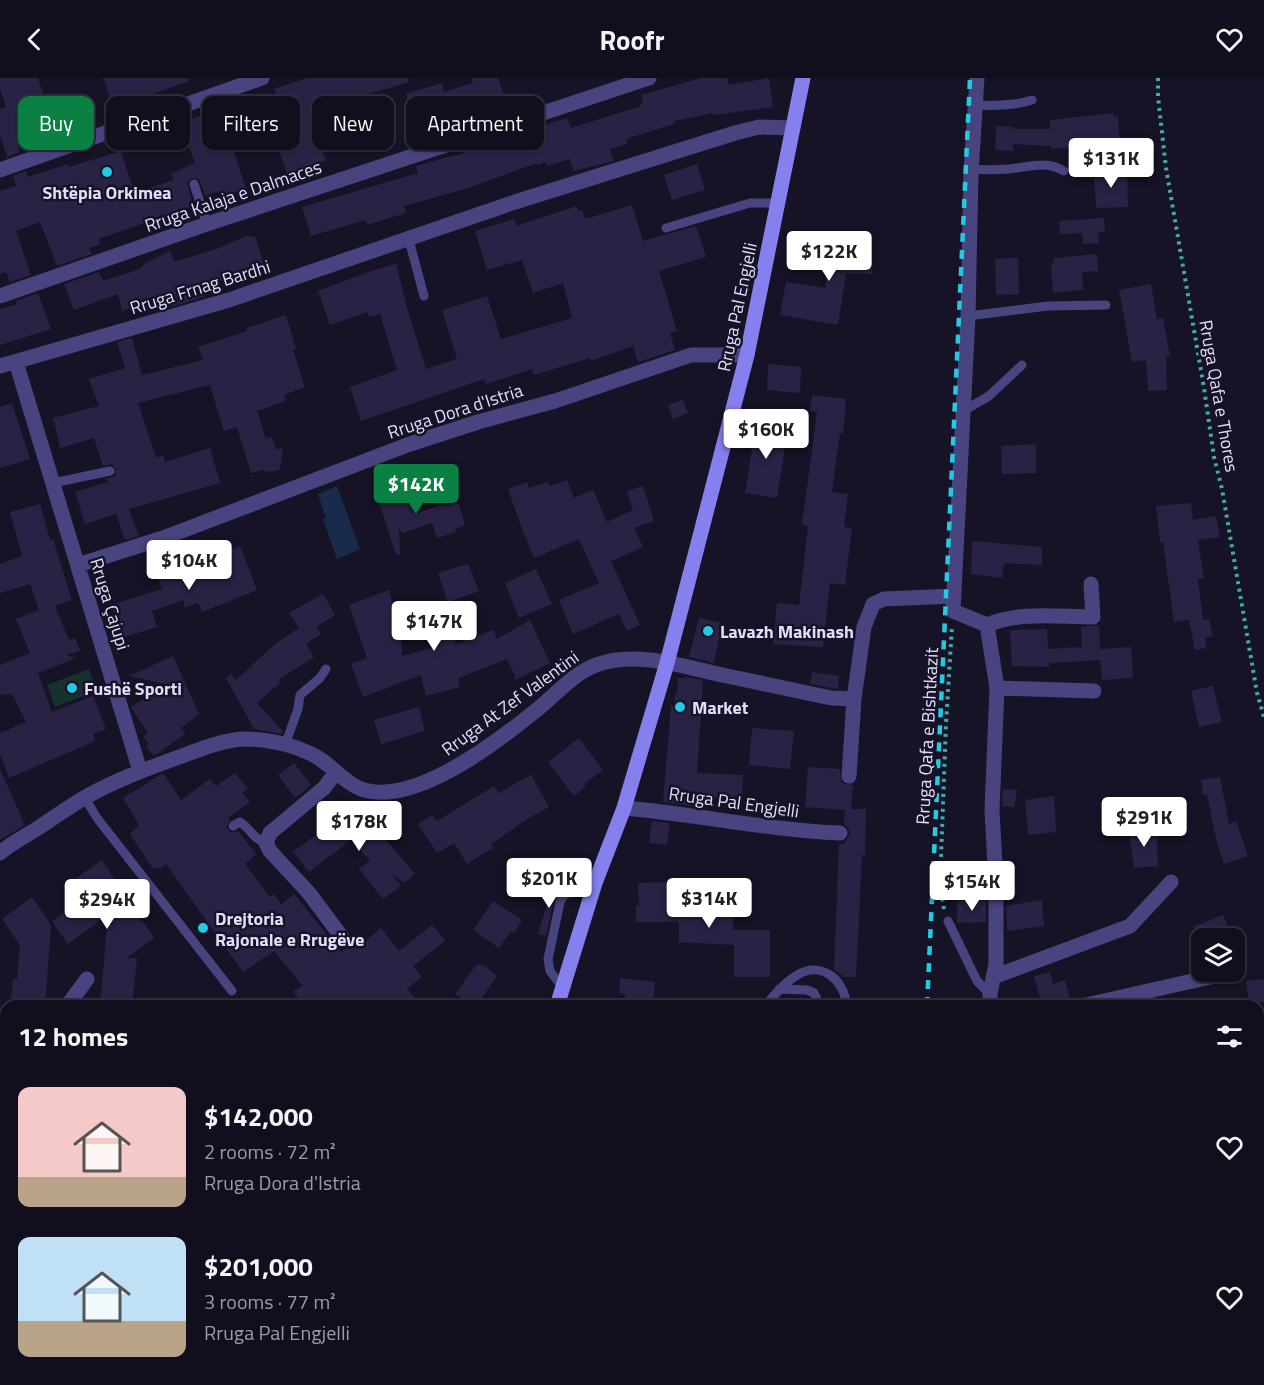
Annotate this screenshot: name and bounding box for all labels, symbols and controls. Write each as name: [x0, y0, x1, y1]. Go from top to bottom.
text: Roofr: [600, 19, 664, 60]
icon: back: [18, 23, 51, 56]
icon: heart: [1213, 23, 1246, 56]
chip: Buy: [18, 96, 94, 150]
chip: Rent: [106, 96, 190, 150]
chip: Filters: [202, 96, 300, 150]
chip: New: [312, 96, 394, 150]
chip: Apartment: [406, 96, 544, 150]
pin: $131K: [1069, 138, 1153, 189]
text: $131K: [1083, 142, 1139, 173]
street label: Rruga Kalaja e Dalmaces: [141, 153, 325, 239]
marker: Shtëpia Orkimea: [100, 165, 114, 179]
place label: Shtëpia Orkimea: [43, 179, 171, 206]
pin: $122K: [787, 231, 871, 282]
text: $122K: [801, 235, 857, 266]
street label: Rruga Pal Engjelli: [710, 240, 764, 374]
street label: Rruga Frnag Bardhi: [126, 253, 274, 321]
street label: Rruga Qafa e Thores: [1192, 318, 1246, 474]
street label: Rruga Dora d'Istria: [384, 376, 526, 446]
pin: $160K: [724, 409, 808, 460]
text: $160K: [738, 413, 794, 444]
pin: $142K: [374, 464, 458, 515]
text: $142K: [388, 468, 444, 499]
pin: $104K: [147, 540, 231, 591]
text: $104K: [161, 544, 217, 575]
street label: Rruga Çajupi: [83, 555, 137, 653]
pin: $147K: [392, 601, 476, 652]
text: $147K: [406, 605, 462, 636]
place label: Lavazh Makinash: [720, 618, 854, 645]
marker: Lavazh Makinash: [701, 624, 715, 638]
street label: Rruga At Zef Valentini: [436, 644, 584, 762]
street label: Rruga Qafa e Bishtkazit: [909, 646, 945, 825]
place label: Fushë Sporti: [84, 675, 182, 702]
marker: Fushë Sporti: [65, 681, 79, 695]
place label: Market: [692, 694, 749, 721]
marker: Market: [673, 700, 687, 714]
street label: Rruga Pal Engjelli: [667, 779, 801, 825]
pin: $291K: [1102, 797, 1186, 848]
pin: $178K: [317, 801, 401, 852]
text: $291K: [1116, 801, 1172, 832]
text: $178K: [331, 805, 387, 836]
pin: $201K: [507, 858, 591, 909]
pin: $154K: [930, 861, 1014, 912]
text: $201K: [521, 862, 577, 893]
text: $154K: [944, 865, 1000, 896]
pin: $314K: [667, 878, 751, 929]
pin: $294K: [65, 879, 149, 930]
text: $314K: [681, 882, 737, 913]
text: $294K: [79, 883, 135, 914]
place label: Drejtoria Rajonale e Rrugëve: [215, 905, 364, 953]
marker: Drejtoria Rajonale e Rrugëve: [196, 921, 210, 935]
map controls: [1191, 928, 1245, 982]
button: layers: [1191, 928, 1245, 982]
text: 12 homes: [18, 1017, 128, 1056]
icon: filters: [1213, 1020, 1246, 1053]
text: $142,000: [204, 1097, 313, 1136]
icon: home: [66, 1111, 138, 1183]
icon: heart: [1213, 1131, 1246, 1164]
text: 2 rooms · 72 m²: [204, 1136, 336, 1167]
text: Rruga Dora d'Istria: [204, 1167, 361, 1198]
text: $201,000: [204, 1247, 313, 1286]
icon: home: [66, 1261, 138, 1333]
icon: heart: [1213, 1281, 1246, 1314]
text: 3 rooms · 77 m²: [204, 1286, 336, 1317]
text: Rruga Pal Engjelli: [204, 1317, 350, 1348]

